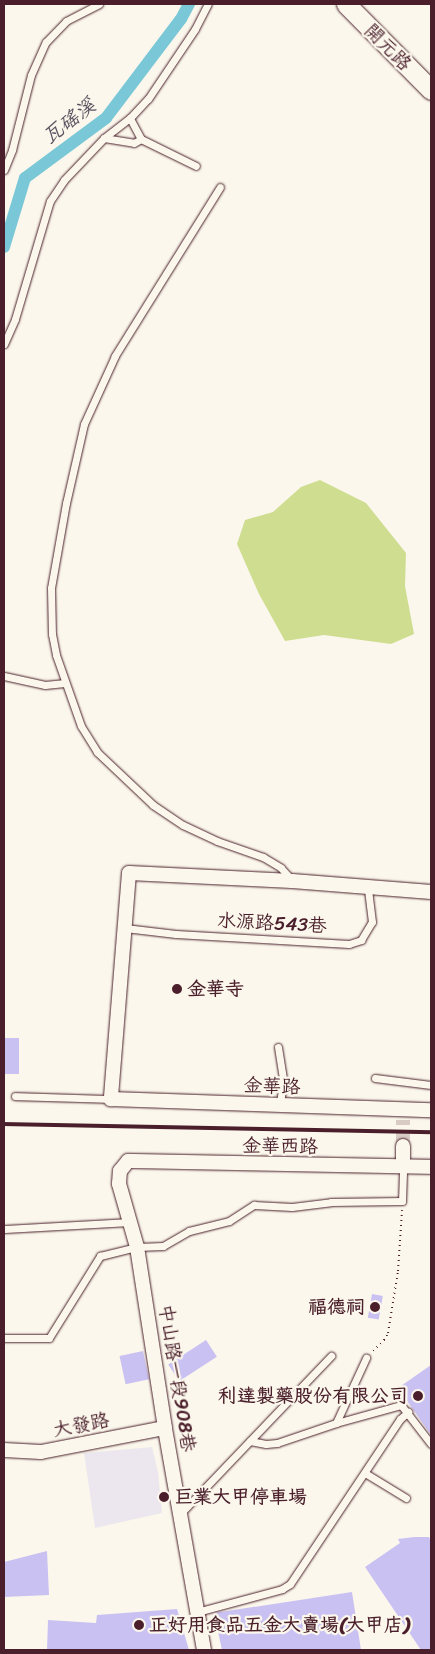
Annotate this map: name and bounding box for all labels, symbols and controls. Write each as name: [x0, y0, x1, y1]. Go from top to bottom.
street label: 開元路: [360, 19, 416, 75]
water label: 瓦磘溪: [38, 93, 100, 149]
street label: 水源路543巷: [217, 909, 327, 937]
place label: 金華寺: [187, 978, 244, 1000]
marker: 金華寺: [171, 983, 183, 995]
street label: 金華路: [243, 1074, 301, 1098]
street label: 金華西路: [242, 1134, 318, 1158]
place label: 福德祠: [308, 1296, 365, 1318]
marker: 福德祠: [369, 1301, 381, 1313]
street label: 中山路一段908巷: [154, 1303, 200, 1453]
place label: 利達製藥股份有限公司: [218, 1385, 408, 1407]
marker: 利達製藥股份有限公司: [412, 1390, 424, 1402]
street label: 大發路: [51, 1408, 111, 1442]
place label: 巨業大甲停車場: [174, 1486, 307, 1508]
marker: 巨業大甲停車場: [158, 1491, 170, 1503]
place label: 正好用食品五金大賣場(大甲店): [149, 1614, 409, 1636]
marker: 正好用食品五金大賣場(大甲店): [133, 1619, 145, 1631]

